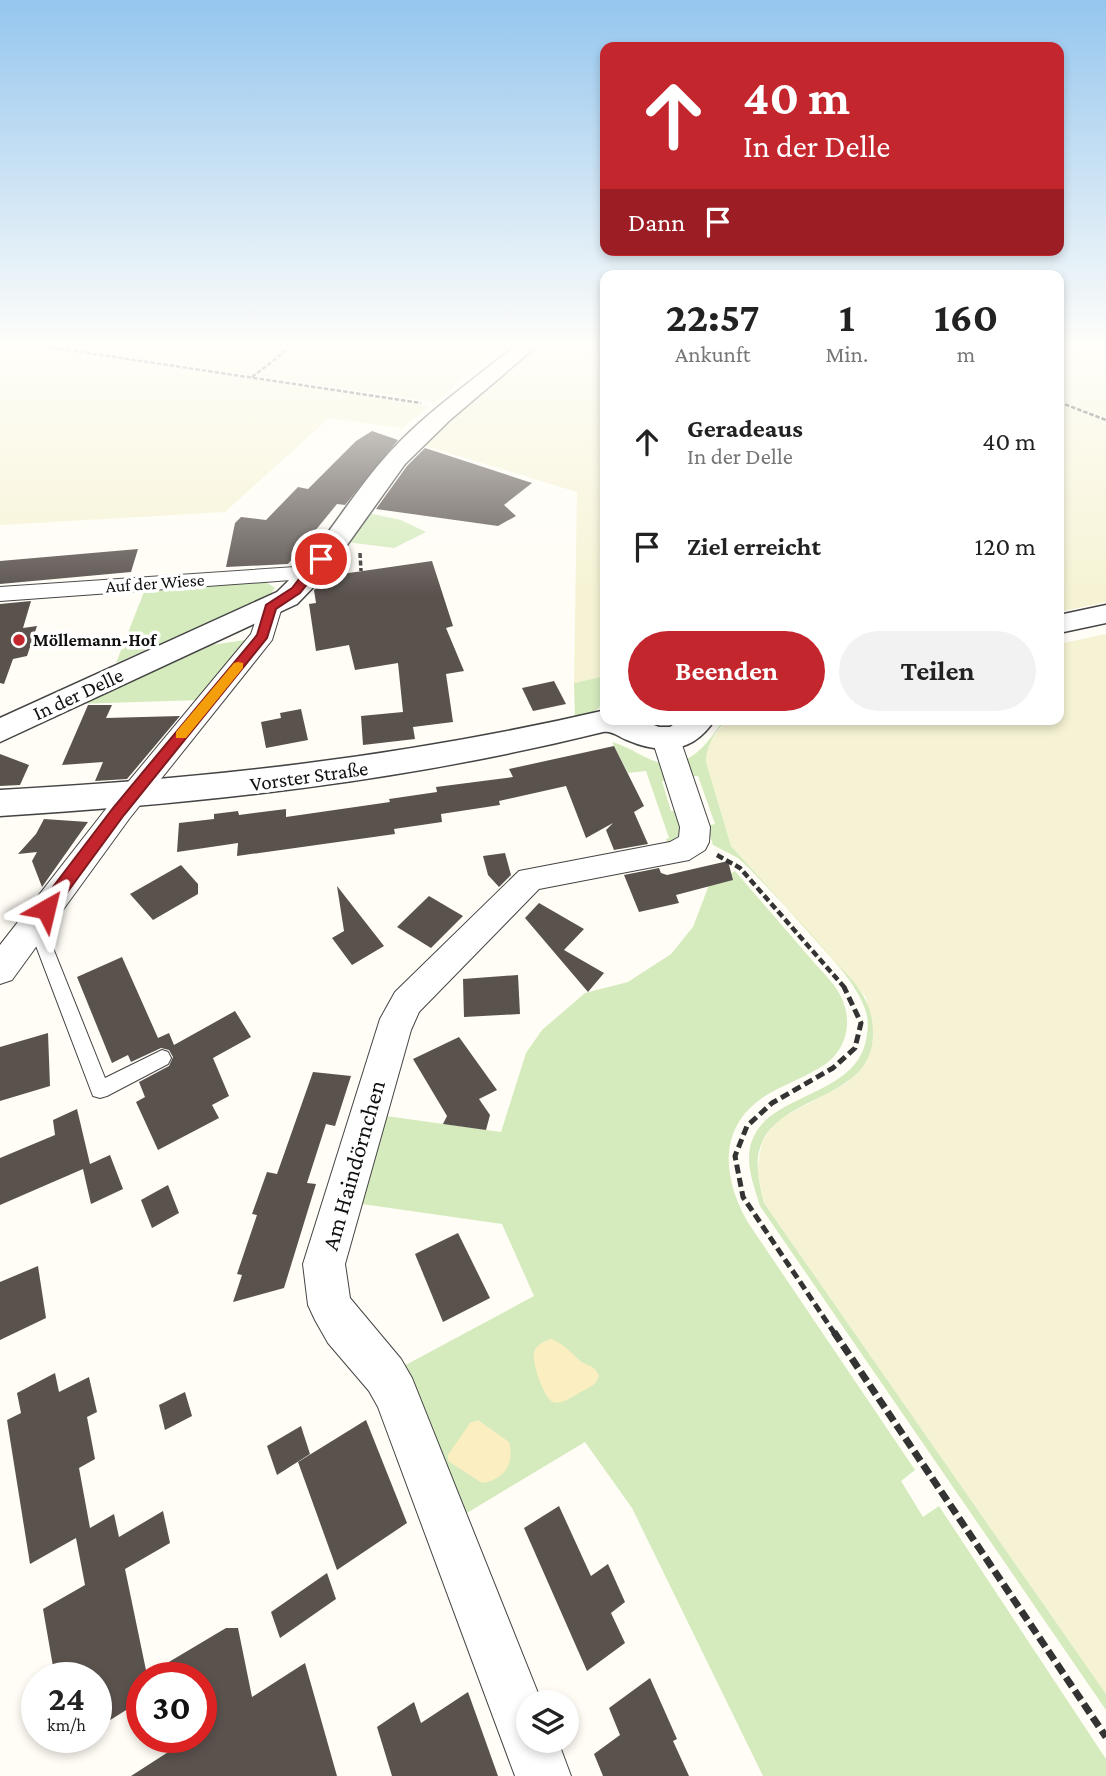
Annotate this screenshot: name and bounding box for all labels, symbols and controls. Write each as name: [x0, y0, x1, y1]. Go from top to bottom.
icon: ahead: [628, 70, 719, 161]
text: 40 m: [743, 70, 850, 125]
text: In der Delle: [743, 128, 890, 164]
icon: arrive: [699, 203, 737, 241]
text: Dann: [628, 208, 685, 237]
text: 22:57: [666, 293, 760, 340]
text: 1: [839, 293, 855, 340]
text: 160: [934, 293, 998, 340]
text: Ankunft: [675, 341, 750, 367]
text: Min.: [825, 341, 868, 367]
text: m: [957, 341, 975, 367]
text: Geradeaus: [687, 414, 803, 443]
icon: ahead: [628, 423, 666, 461]
text: 40 m: [982, 427, 1036, 456]
text: In der Delle: [687, 443, 793, 469]
icon: arrive: [628, 528, 666, 566]
pin: [291, 529, 351, 589]
text: Ziel erreicht: [687, 532, 821, 561]
text: 120 m: [975, 532, 1036, 561]
icon: arrive: [302, 540, 340, 578]
street label: Auf der Wiese: [105, 570, 205, 596]
place label: Möllemann-Hof: [33, 630, 157, 650]
button: Beenden: [628, 631, 825, 711]
button: Teilen: [839, 631, 1036, 711]
marker: Möllemann-Hof: [11, 632, 27, 648]
street label: In der Delle: [29, 663, 127, 725]
street label: Vorster Straße: [248, 756, 370, 796]
position arrow: [9, 872, 83, 946]
street label: Am Haindörnchen: [316, 1077, 390, 1253]
speed limit sign: 30: [126, 1662, 217, 1753]
text: 24: [48, 1679, 85, 1718]
map controls: [516, 1690, 579, 1753]
button: layers: [516, 1690, 579, 1753]
text: km/h: [47, 1715, 86, 1735]

